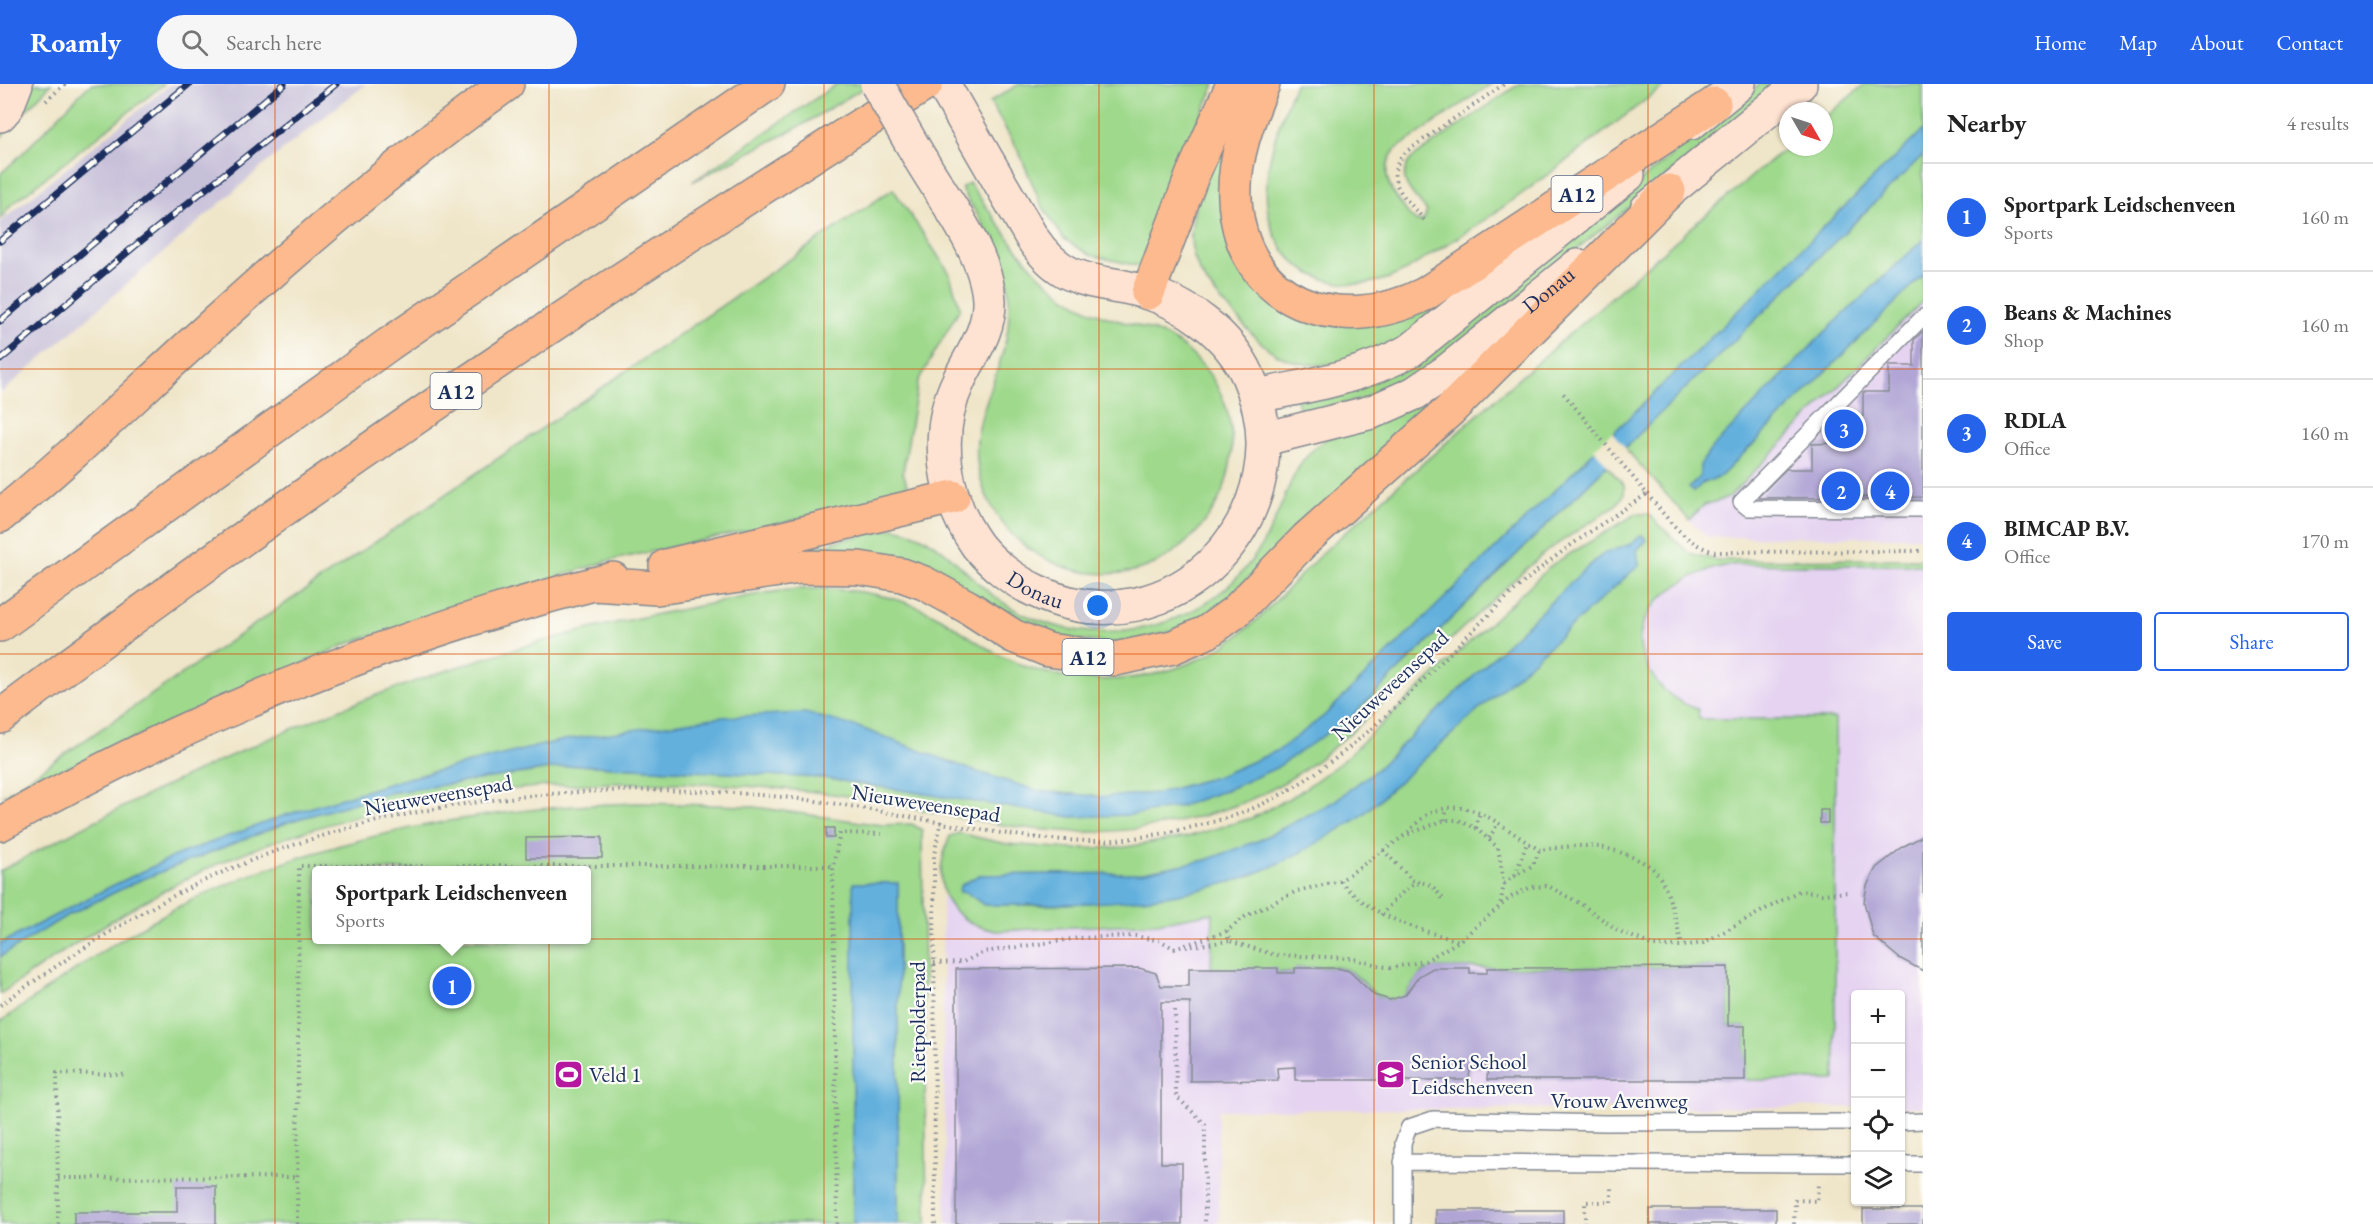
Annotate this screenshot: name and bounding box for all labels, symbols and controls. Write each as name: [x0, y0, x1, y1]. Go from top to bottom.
search box: [157, 15, 577, 69]
text: Roamly: [30, 24, 121, 60]
icon: search: [178, 26, 211, 59]
text: Search here: [226, 28, 322, 57]
text: Home: [2034, 29, 2086, 56]
text: Map: [2119, 29, 2157, 56]
text: About: [2190, 29, 2243, 56]
text: Contact: [2276, 29, 2343, 56]
north arrow: [1779, 102, 1833, 156]
text: Nearby: [1947, 106, 2027, 140]
text: 4 results: [2286, 110, 2349, 136]
road number: A12: [1552, 176, 1602, 212]
text: Sportpark Leidschenveen: [2004, 190, 2236, 219]
text: 1: [1961, 204, 1972, 230]
text: 160 m: [2301, 204, 2349, 230]
text: Sports: [2004, 219, 2053, 245]
street label: Donau: [1516, 259, 1581, 319]
text: Beans & Machines: [2004, 298, 2172, 327]
text: 2: [1961, 312, 1972, 338]
text: 160 m: [2301, 312, 2349, 338]
text: Shop: [2004, 327, 2044, 353]
road number: A12: [430, 373, 482, 409]
pin: 3: [1824, 406, 1864, 452]
text: RDLA: [2004, 406, 2066, 435]
text: 3: [1961, 420, 1972, 446]
text: 160 m: [2301, 420, 2349, 446]
text: Office: [2004, 435, 2050, 461]
pin: 2: [1822, 468, 1860, 514]
pin: 4: [1870, 468, 1910, 514]
text: BIMCAP B.V.: [2004, 514, 2129, 543]
text: 4: [1961, 528, 1972, 554]
text: 170 m: [2301, 528, 2349, 554]
text: Office: [2004, 543, 2050, 569]
street label: Donau: [1001, 563, 1068, 615]
your location: [1083, 591, 1112, 620]
button: Save: [1947, 612, 2142, 671]
button: Share: [2154, 612, 2349, 671]
street label: Nieuweveensepad: [1325, 623, 1455, 747]
road number: A12: [1062, 639, 1114, 675]
street label: Nieuweveensepad: [361, 768, 515, 822]
street label: Nieuweveensepad: [850, 777, 1003, 829]
popup: [312, 866, 591, 944]
text: Sportpark Leidschenveen: [336, 878, 567, 907]
text: Sports: [336, 907, 385, 933]
street label: Rietpolderpad: [903, 960, 932, 1083]
pin: 1: [432, 964, 472, 1008]
map controls: [1851, 990, 1905, 1206]
button: +: [1851, 990, 1905, 1044]
button: −: [1851, 1044, 1905, 1098]
place label: Senior School Leidschenveen: [1411, 1047, 1534, 1101]
sports icon: Veld 1: [552, 1058, 584, 1090]
school or university icon: Senior School Leidschenveen: [1374, 1058, 1406, 1090]
place label: Veld 1: [589, 1060, 642, 1089]
street label: Vrouw Avenweg: [1550, 1086, 1688, 1115]
button: locate: [1851, 1098, 1905, 1152]
button: layers: [1851, 1152, 1905, 1206]

